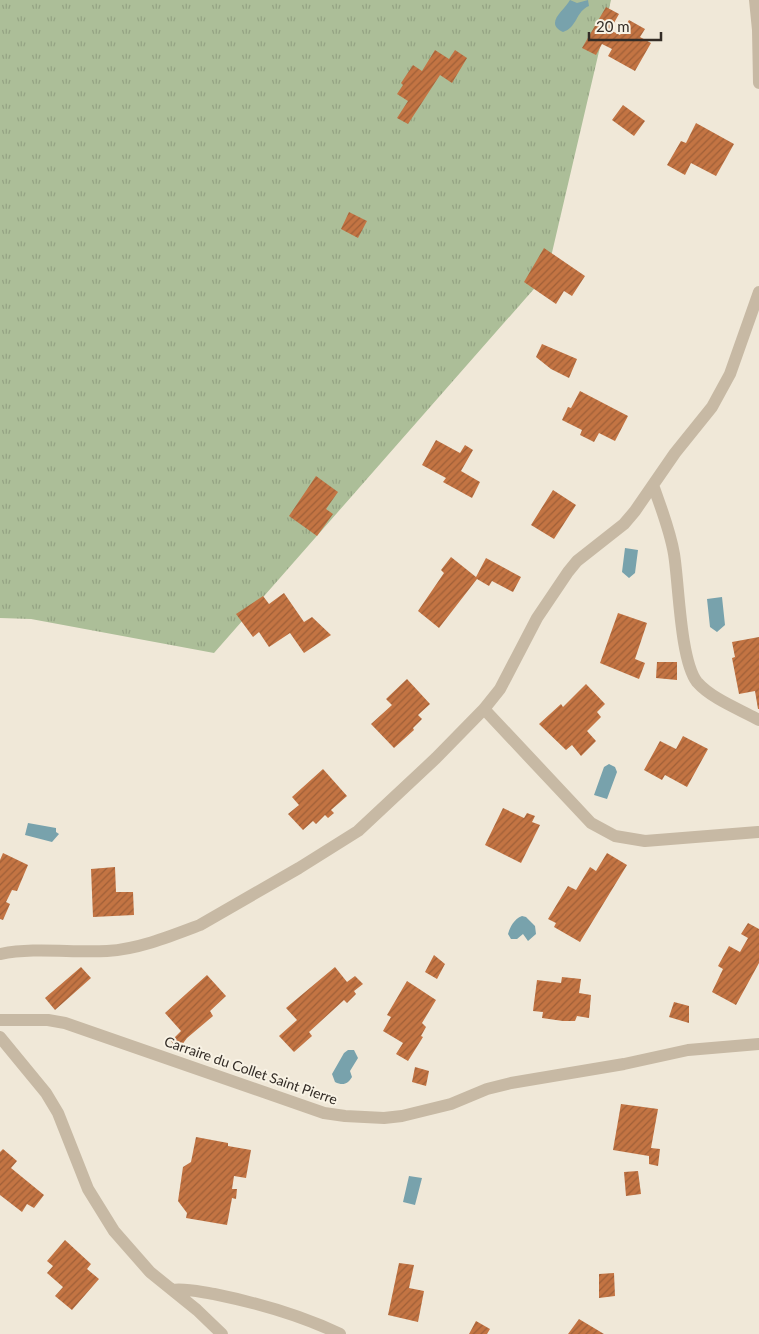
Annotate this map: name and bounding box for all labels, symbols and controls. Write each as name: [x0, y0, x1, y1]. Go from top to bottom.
scale bar: [589, 10, 662, 42]
text: 20 m: [596, 17, 630, 35]
street label: Carraire du Collet Saint Pierre: [162, 1032, 340, 1108]

